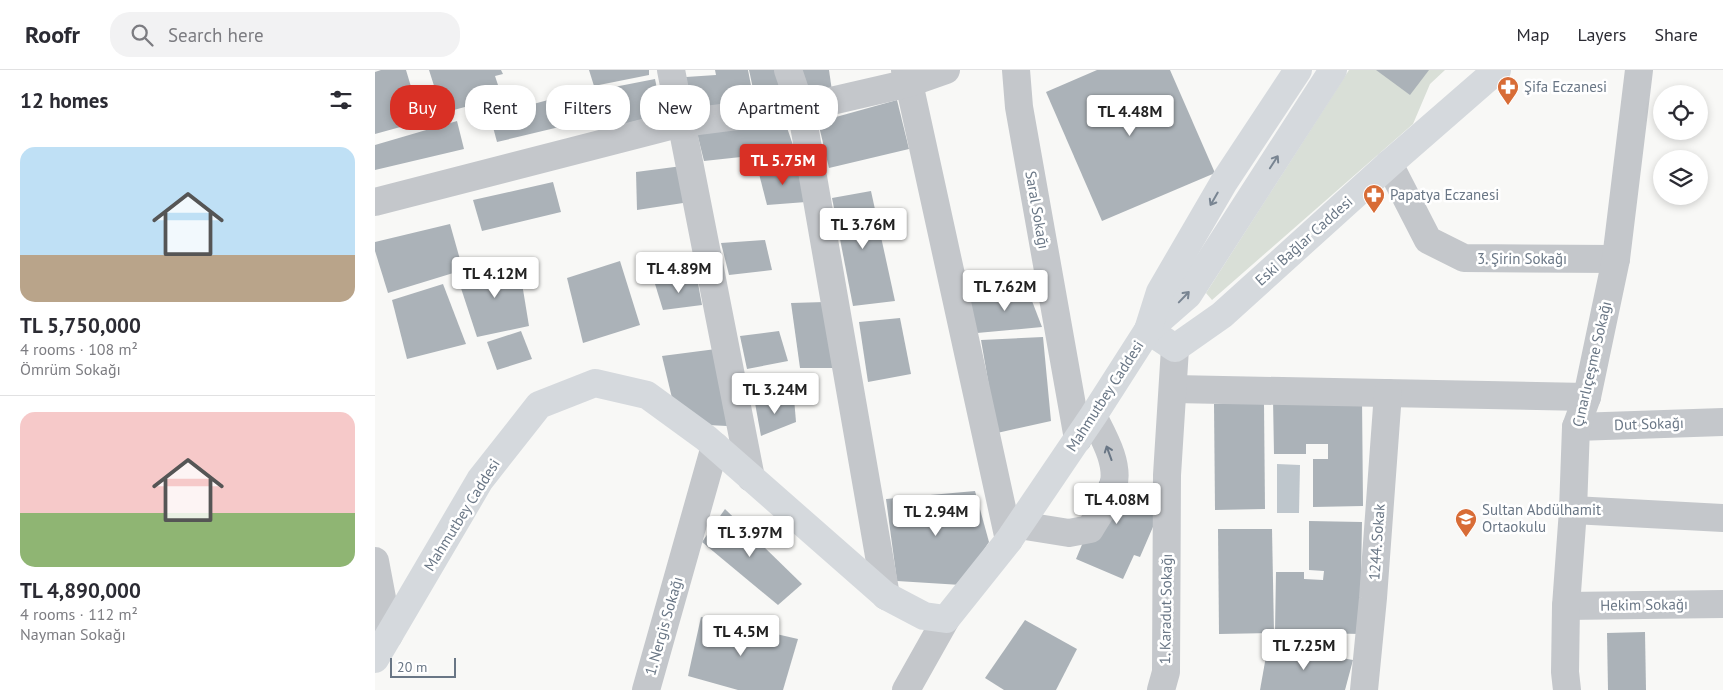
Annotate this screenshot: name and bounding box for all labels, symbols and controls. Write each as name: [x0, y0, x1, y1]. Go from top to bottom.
search box: [110, 12, 460, 57]
text: Roofr: [25, 19, 80, 50]
icon: search: [128, 21, 156, 49]
text: Search here: [168, 23, 264, 47]
text: Map: [1517, 23, 1549, 46]
text: Layers: [1577, 23, 1626, 46]
text: Share: [1654, 23, 1698, 46]
pharmacy icon: Şifa Eczanesi: [1496, 75, 1520, 106]
place label: Şifa Eczanesi: [1524, 77, 1607, 96]
chip: Buy: [390, 85, 455, 130]
chip: Rent: [465, 85, 536, 130]
chip: Filters: [546, 85, 630, 130]
chip: New: [640, 85, 710, 130]
chip: Apartment: [720, 85, 838, 130]
map controls: [1653, 85, 1708, 205]
button: locate: [1653, 85, 1708, 140]
icon: filters: [327, 86, 355, 114]
text: 12 homes: [20, 87, 108, 114]
pin: TL 4.48M: [1078, 94, 1182, 137]
text: TL 4.48M: [1098, 101, 1162, 121]
pin: TL 5.75M: [731, 144, 835, 186]
text: TL 5.75M: [751, 150, 815, 170]
button: layers: [1653, 150, 1708, 205]
one-way arrow: [1269, 155, 1279, 169]
street label: Saral Sokağı: [1021, 169, 1054, 250]
icon: home: [143, 179, 233, 269]
pharmacy icon: Papatya Eczanesi: [1362, 183, 1386, 214]
place label: Papatya Eczanesi: [1390, 185, 1499, 204]
one-way arrow: [1208, 191, 1218, 206]
street label: Eski Bağlar Caddesi: [1251, 192, 1356, 289]
pin: TL 3.76M: [811, 208, 915, 250]
text: TL 3.76M: [831, 214, 895, 234]
street label: 3. Şirin Sokağı: [1477, 249, 1567, 268]
pin: TL 4.89M: [627, 252, 731, 294]
pin: TL 4.12M: [443, 256, 547, 299]
text: TL 4.89M: [647, 258, 711, 278]
text: TL 4.12M: [463, 263, 527, 283]
pin: TL 7.62M: [953, 270, 1057, 312]
text: TL 7.62M: [974, 276, 1036, 296]
one-way arrow: [1178, 291, 1190, 303]
street label: Çınarlıçeşme Sokağı: [1568, 299, 1615, 429]
text: TL 5,750,000: [20, 312, 141, 339]
street label: Mahmutbey Caddesi: [1062, 337, 1148, 455]
text: 4 rooms · 108 m²: [20, 339, 138, 359]
text: Ömrüm Sokağı: [20, 359, 121, 379]
pin: TL 3.24M: [723, 372, 827, 415]
text: TL 3.24M: [743, 379, 807, 399]
street label: Dut Sokağı: [1614, 413, 1684, 434]
icon: home: [143, 445, 233, 535]
one-way arrow: [1104, 446, 1113, 461]
street label: Mahmutbey Caddesi: [419, 455, 504, 574]
pin: TL 4.08M: [1065, 482, 1169, 525]
text: TL 4.08M: [1085, 489, 1149, 509]
pin: TL 2.94M: [884, 494, 988, 537]
place label: Sultan Abdülhamit Ortaokulu: [1482, 500, 1601, 536]
text: TL 2.94M: [904, 501, 968, 521]
street label: 1244. Sokak: [1364, 502, 1389, 581]
school or university icon: Sultan Abdülhamit Ortaokulu: [1454, 507, 1478, 538]
pin: TL 3.97M: [698, 516, 802, 558]
text: TL 3.97M: [718, 522, 782, 542]
street label: 1. Karadut Sokağı: [1155, 553, 1176, 665]
street label: 1. Nergis Sokağı: [640, 574, 687, 678]
text: TL 4,890,000: [20, 577, 141, 604]
street label: Hekim Sokağı: [1600, 594, 1688, 615]
text: 4 rooms · 112 m²: [20, 604, 138, 624]
pin: TL 4.5M: [695, 614, 787, 657]
text: TL 4.5M: [713, 621, 769, 641]
text: Nayman Sokağı: [20, 624, 126, 644]
pin: TL 7.25M: [1252, 628, 1356, 671]
text: TL 7.25M: [1273, 635, 1335, 655]
scale bar: [390, 655, 456, 678]
text: 20 m: [397, 658, 427, 676]

